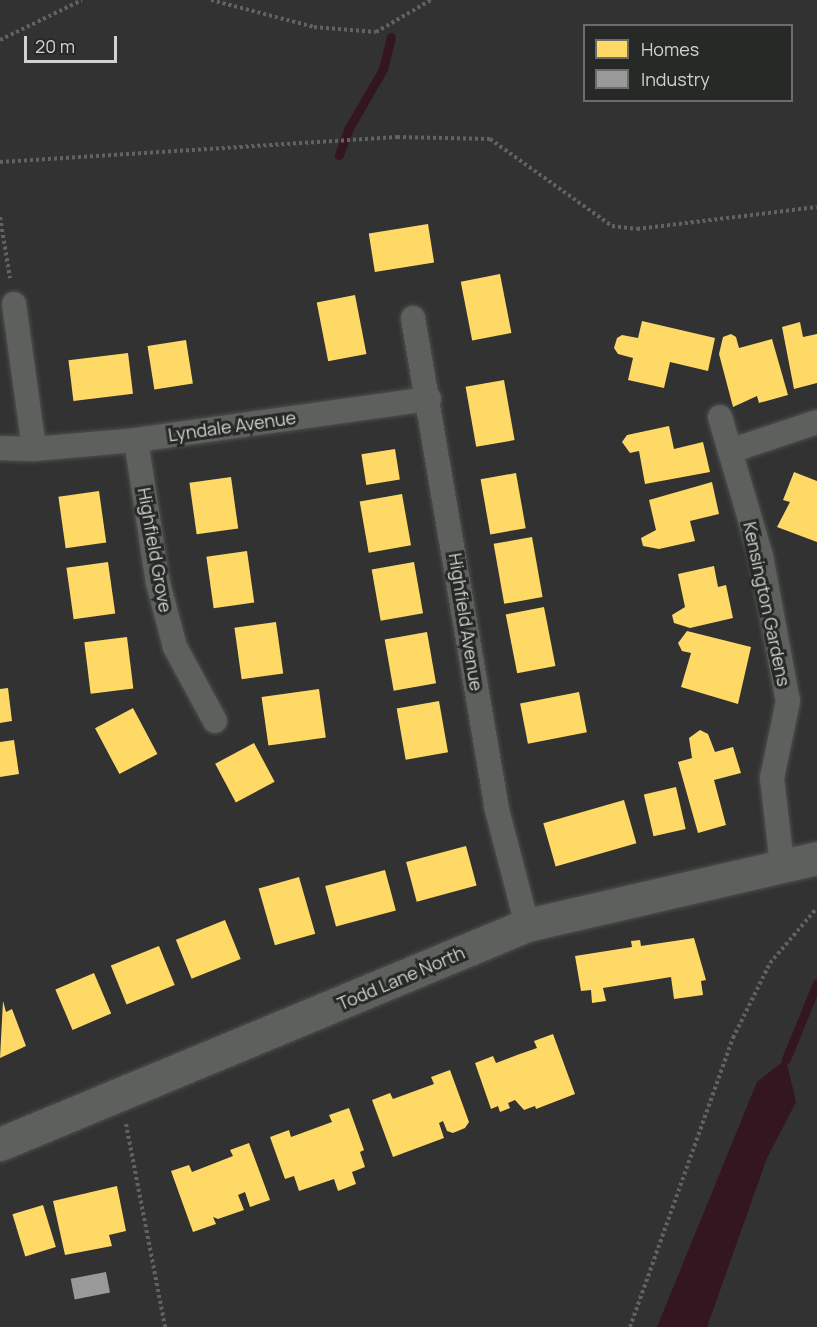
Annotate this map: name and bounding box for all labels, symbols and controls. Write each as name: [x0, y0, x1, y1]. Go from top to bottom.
scale bar: [27, 24, 120, 62]
legend: [583, 24, 793, 102]
text: 20 m: [35, 34, 75, 58]
text: Homes: [641, 37, 699, 61]
text: Industry: [641, 67, 710, 91]
street label: Lyndale Avenue: [167, 406, 297, 446]
street label: Highfield Grove: [133, 486, 177, 614]
street label: Kensington Gardens: [739, 520, 795, 688]
street label: Highfield Avenue: [444, 551, 488, 693]
street label: Todd Lane North: [334, 941, 468, 1015]

